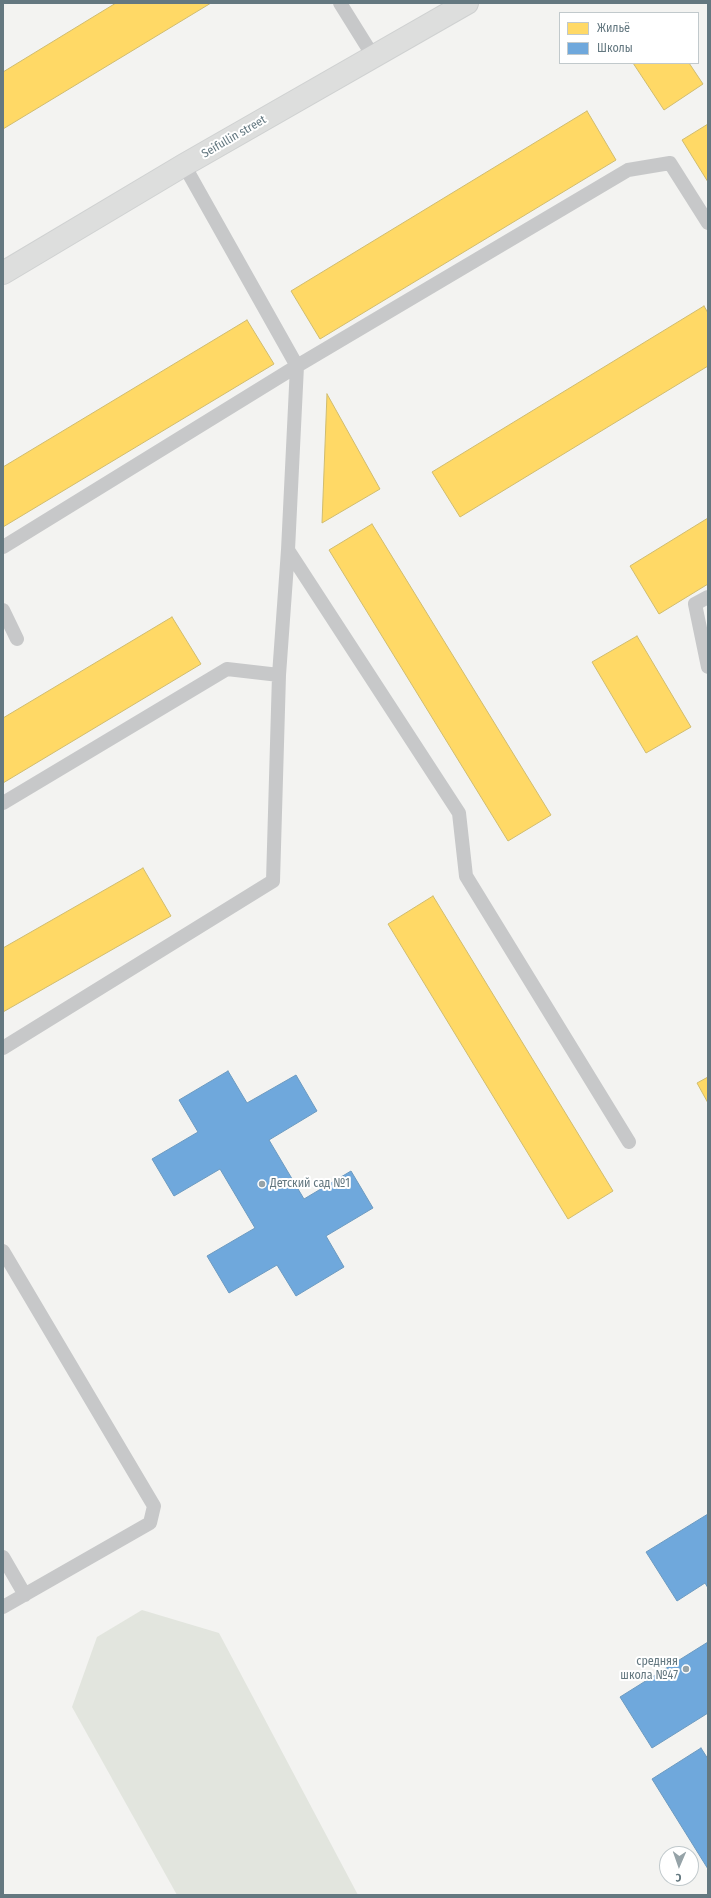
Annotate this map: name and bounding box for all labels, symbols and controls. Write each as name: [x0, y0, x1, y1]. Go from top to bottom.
legend: [559, 12, 699, 64]
text: Жильё: [597, 21, 630, 35]
text: Школы: [597, 41, 633, 55]
street label: Seifullin street: [199, 113, 269, 161]
place label: Детский сад №1: [270, 1177, 350, 1191]
marker: Детский сад №1: [257, 1179, 267, 1189]
place label: средняя школа №47: [620, 1655, 678, 1683]
marker: средняя школа №47: [681, 1664, 691, 1674]
north arrow: [659, 1846, 699, 1886]
text: С: [675, 1871, 682, 1884]

